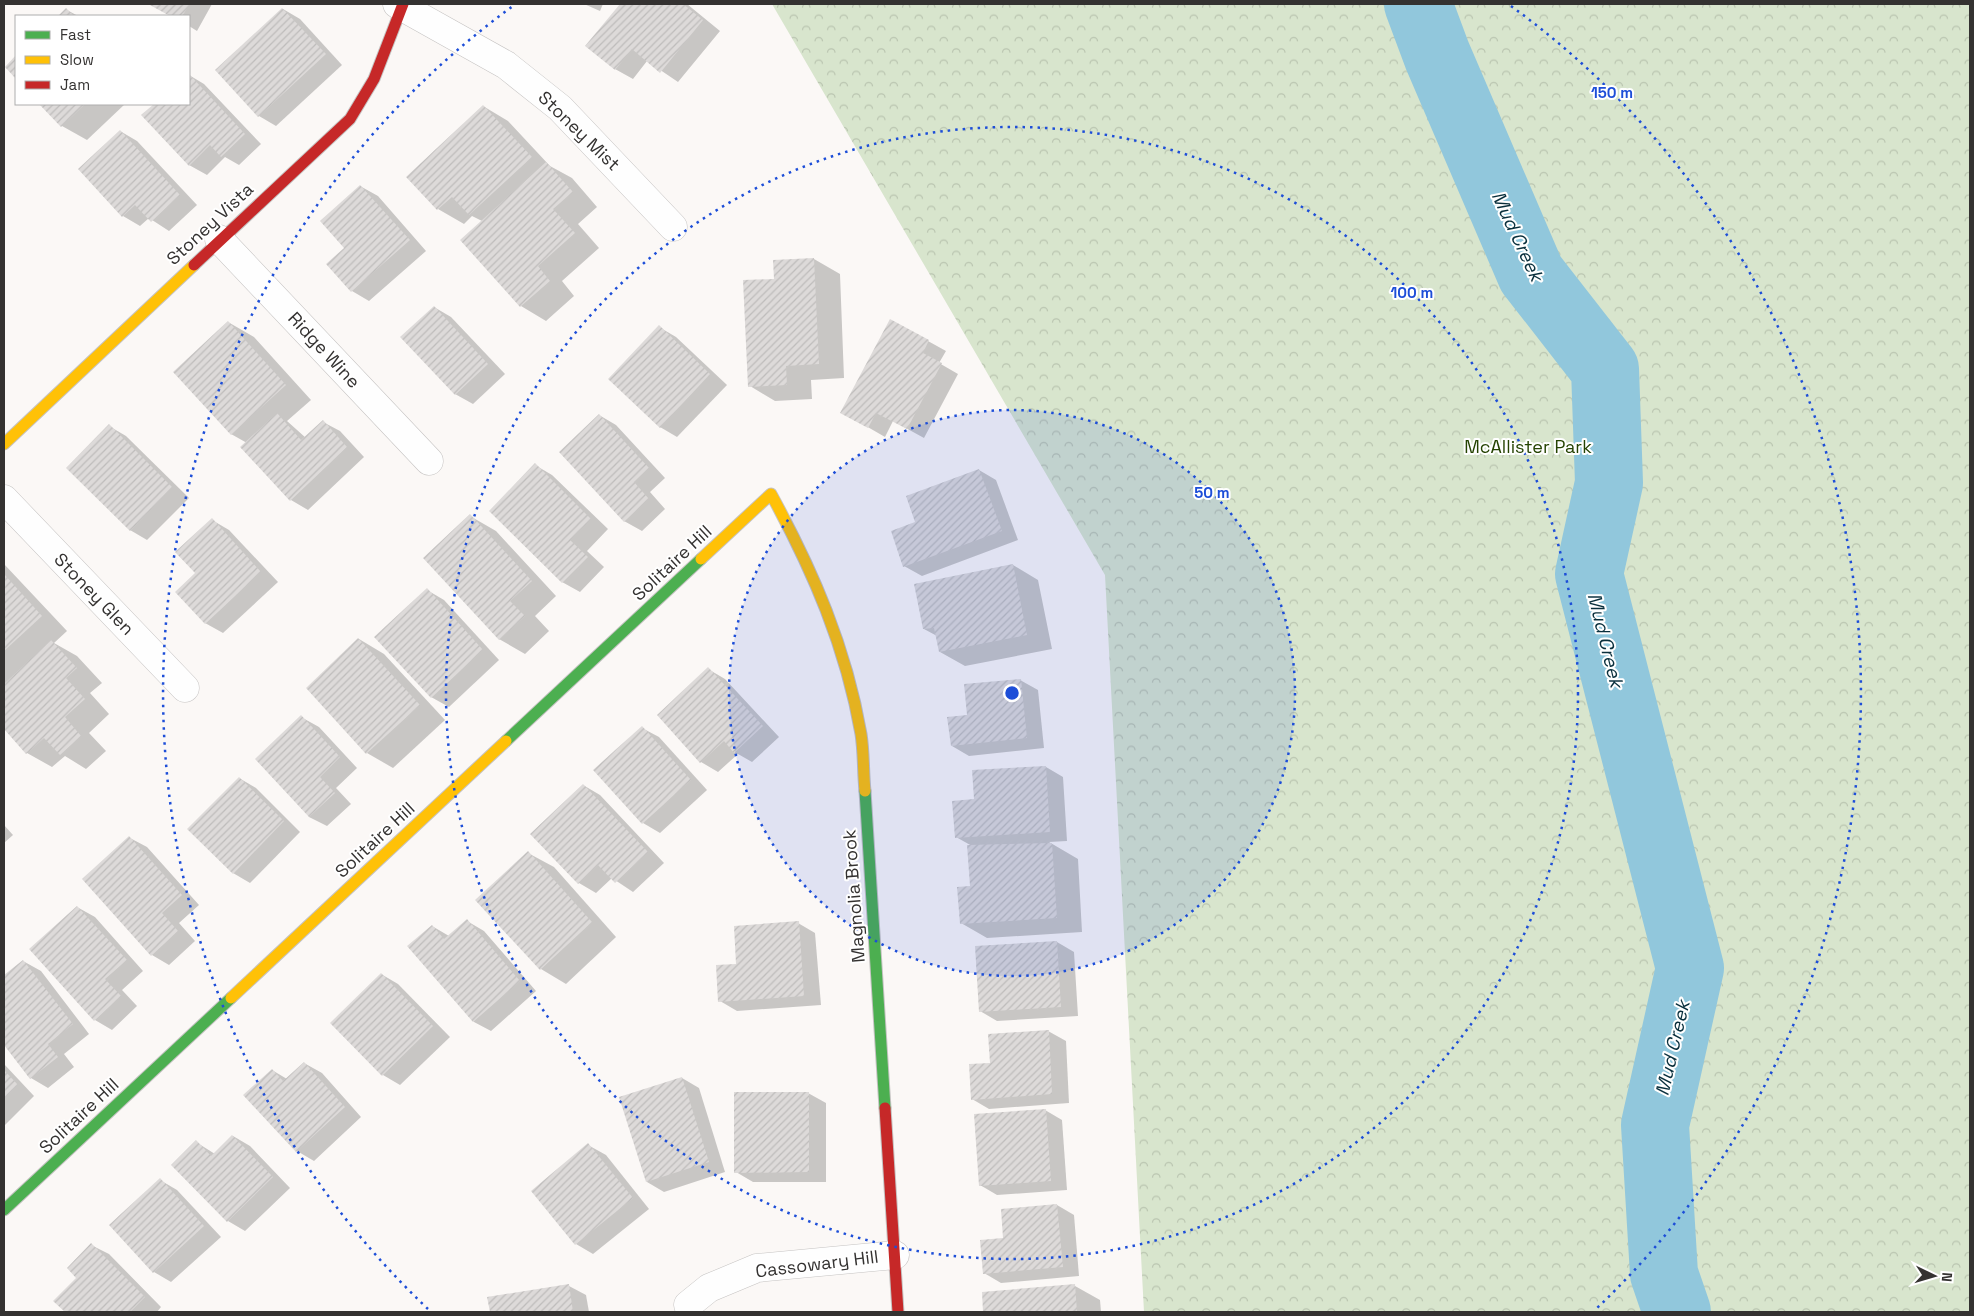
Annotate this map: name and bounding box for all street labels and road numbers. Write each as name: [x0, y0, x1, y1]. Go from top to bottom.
street label: Stoney Mist: [534, 86, 625, 175]
street label: Stoney Vista: [161, 178, 258, 270]
street label: Ridge Wine: [283, 307, 365, 393]
street label: Solitaire Hill: [627, 520, 716, 605]
street label: Stoney Glen: [49, 548, 139, 640]
street label: Solitaire Hill: [330, 797, 419, 882]
street label: Magnolia Brook: [837, 828, 870, 963]
street label: Solitaire Hill: [34, 1073, 123, 1158]
street label: Cassowary Hill: [754, 1245, 880, 1282]

